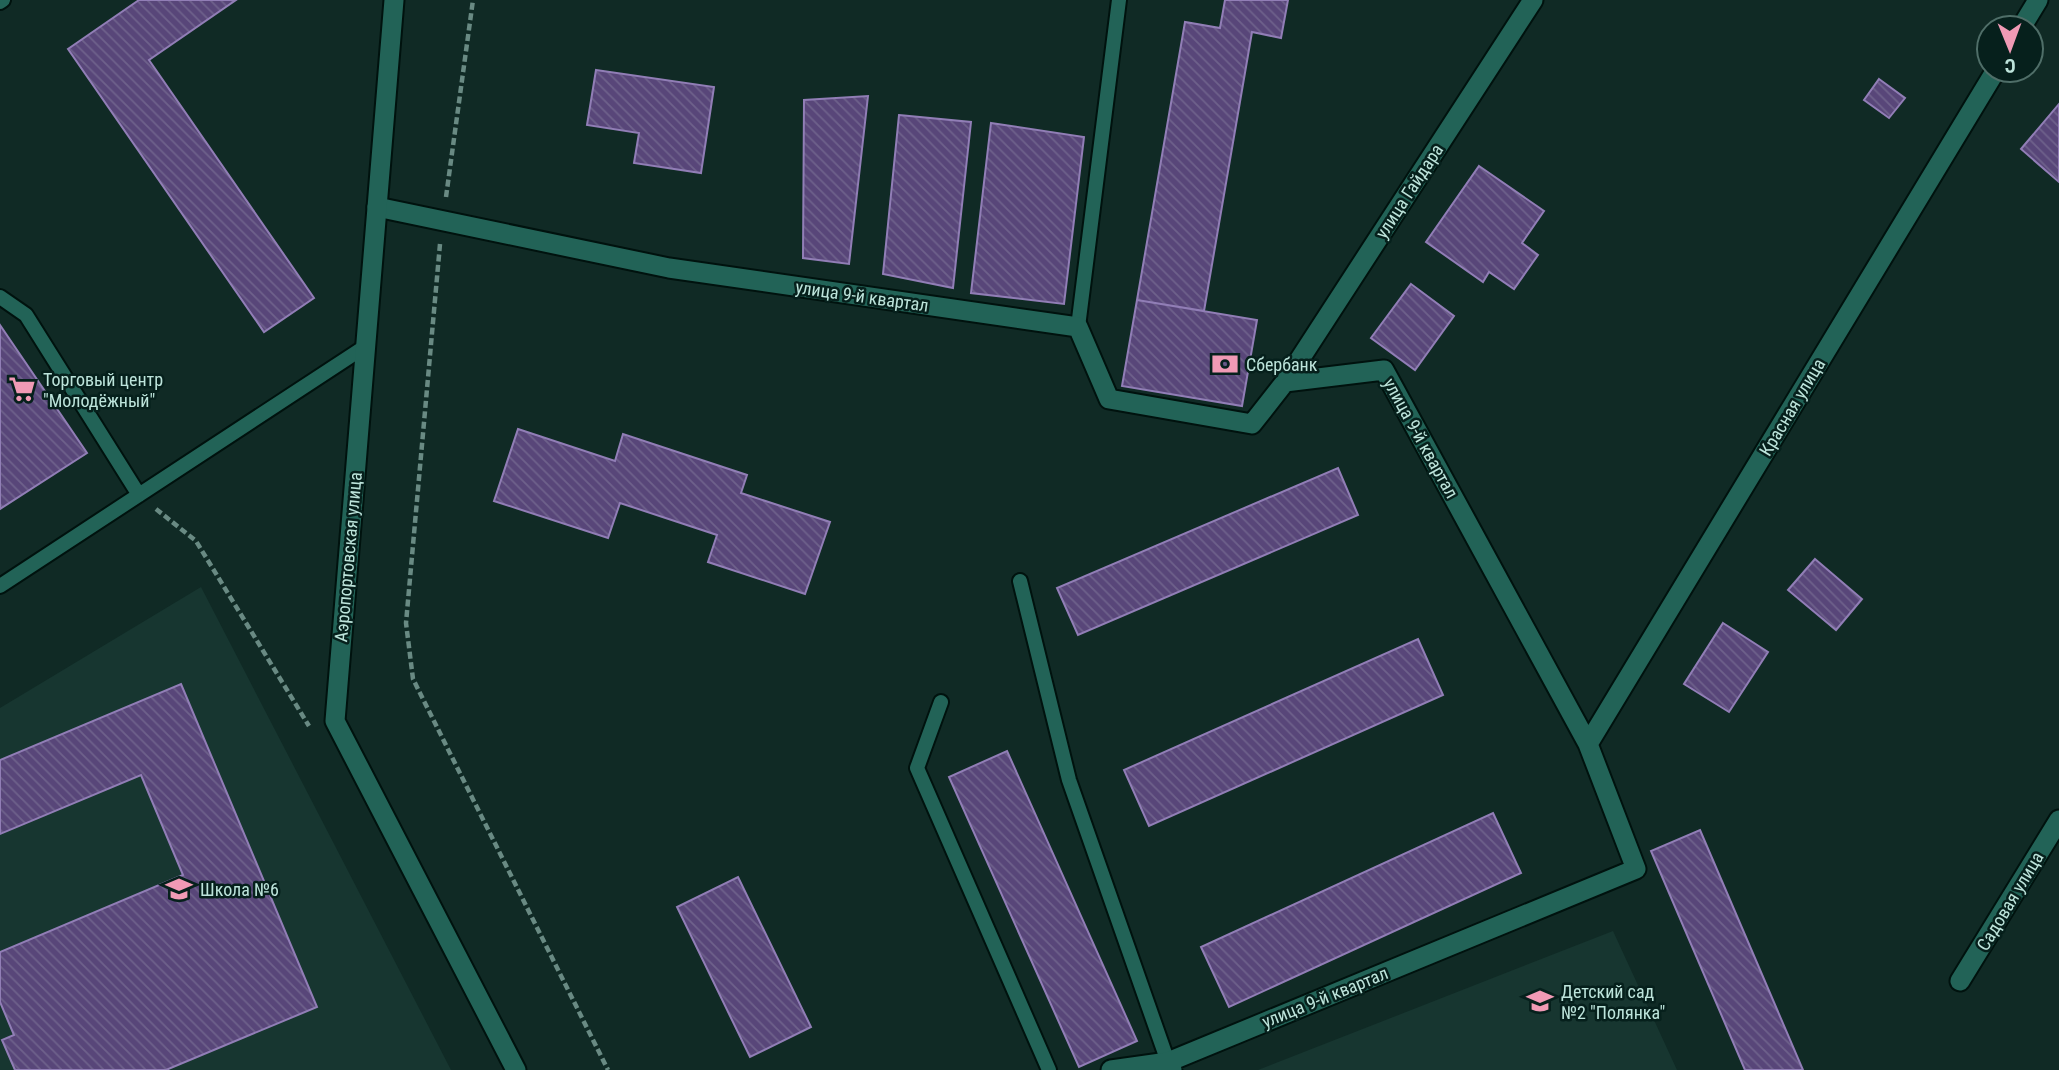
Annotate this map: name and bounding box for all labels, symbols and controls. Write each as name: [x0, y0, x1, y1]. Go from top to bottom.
north arrow: [1975, 14, 2045, 84]
text: С: [2005, 54, 2016, 77]
street label: улица Гайдара: [1371, 140, 1447, 242]
street label: улица 9-й квартал: [794, 276, 930, 316]
bank icon: Сбербанк: [1210, 349, 1240, 379]
place label: Сбербанк: [1246, 354, 1318, 375]
street label: Красная улица: [1755, 355, 1829, 459]
place label: Торговый центр "Молодёжный": [43, 369, 163, 411]
supermarket icon: Торговый центр "Молодёжный": [7, 374, 37, 404]
street label: улица 9-й квартал: [1379, 374, 1463, 502]
street label: Аэропортовская улица: [330, 471, 366, 643]
street label: Садовая улица: [1972, 848, 2048, 954]
school or university icon: Школа №6: [164, 874, 194, 904]
place label: Школа №6: [200, 879, 279, 900]
street label: улица 9-й квартал: [1259, 962, 1391, 1032]
place label: Детский сад №2 "Полянка": [1561, 981, 1665, 1023]
school or university icon: Детский сад №2 "Полянка": [1525, 986, 1555, 1016]

